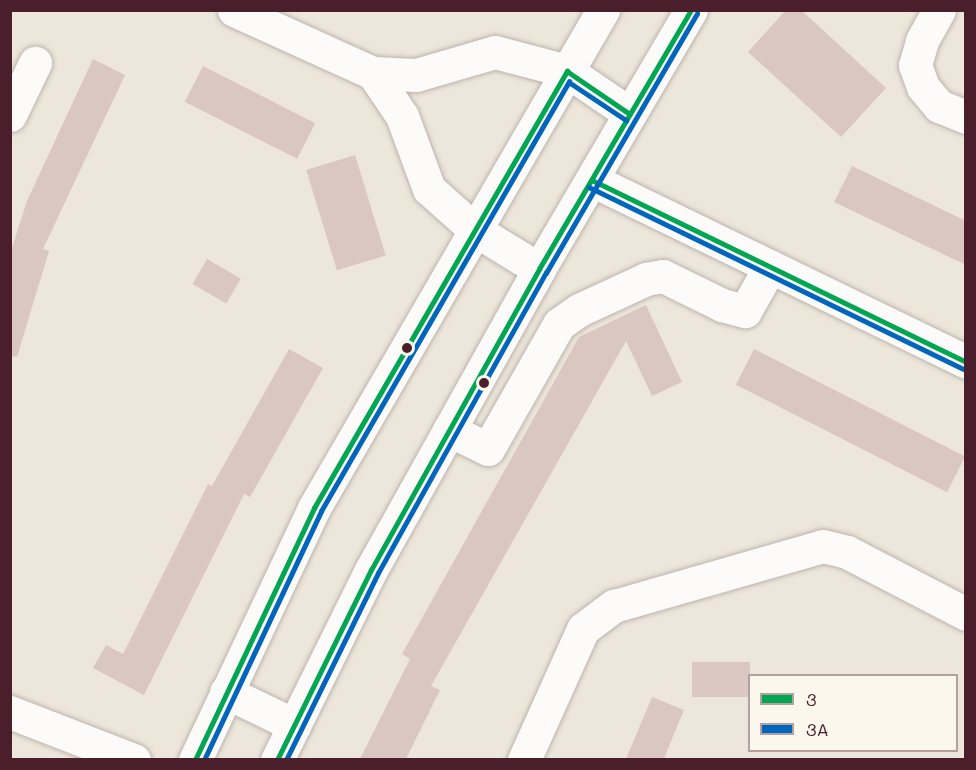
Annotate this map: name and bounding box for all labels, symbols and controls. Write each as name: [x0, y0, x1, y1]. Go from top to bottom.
unlabelled marker: [401, 342, 413, 354]
unlabelled marker: [478, 377, 490, 389]
legend: [748, 674, 958, 752]
text: 3: [806, 687, 817, 711]
text: 3A: [806, 717, 829, 741]

